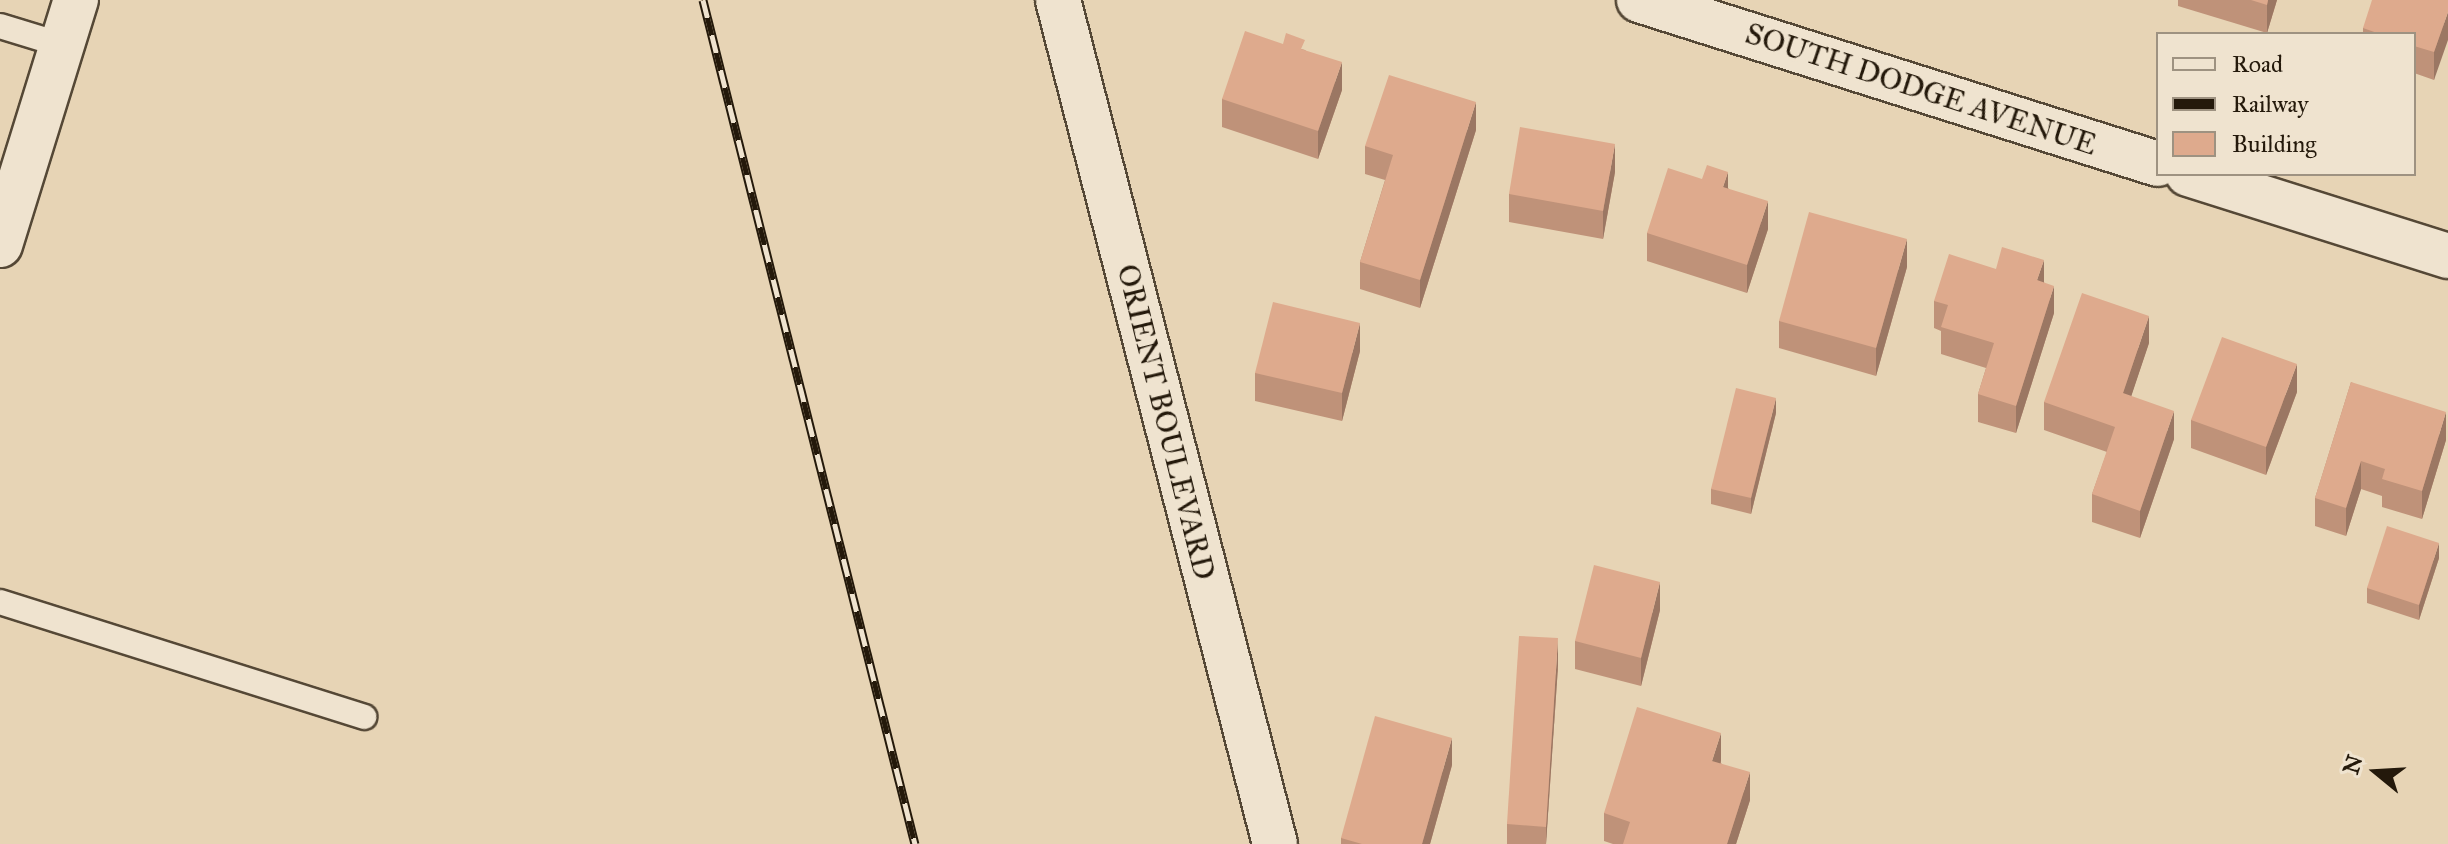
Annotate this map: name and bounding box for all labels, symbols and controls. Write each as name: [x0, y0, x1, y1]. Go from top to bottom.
street label: SOUTH DODGE AVENUE: [1741, 15, 2101, 163]
legend: [2156, 32, 2416, 176]
text: Road: [2232, 49, 2283, 79]
text: Railway: [2232, 89, 2309, 119]
text: Building: [2232, 129, 2317, 159]
street label: ORIENT BOULEVARD: [1109, 261, 1223, 583]
north arrow: [2336, 732, 2416, 812]
text: N: [2337, 751, 2368, 777]

